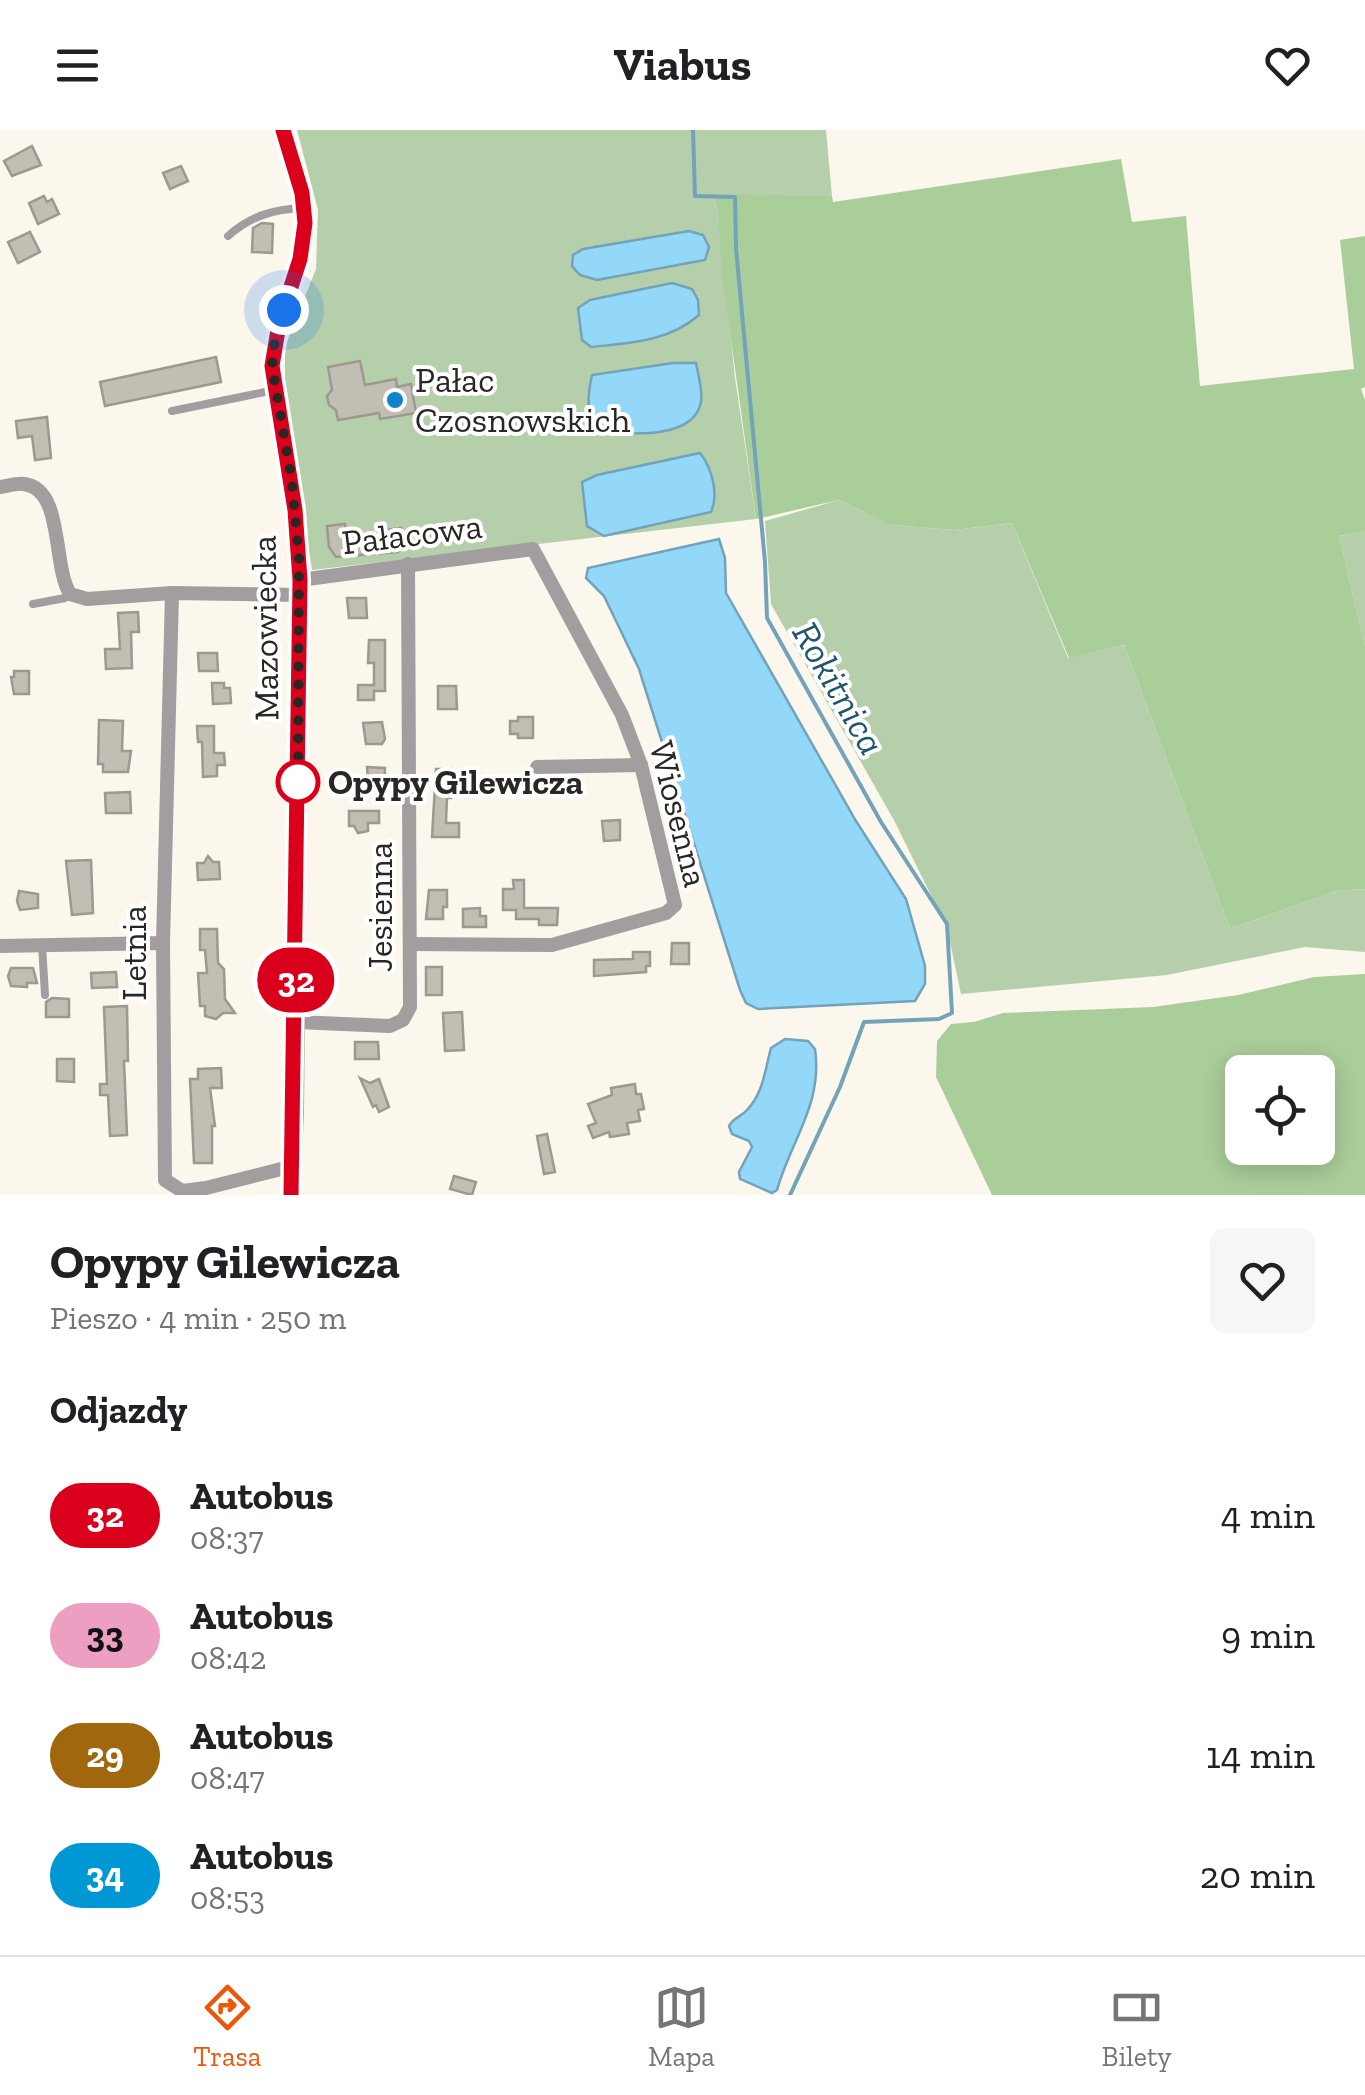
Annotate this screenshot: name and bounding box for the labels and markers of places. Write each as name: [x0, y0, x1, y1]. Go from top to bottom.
place label: Pałac Czosnowskich: [415, 359, 631, 441]
marker: Pałac Czosnowskich: [384, 389, 406, 411]
marker: Opypy Gilewicza: [277, 761, 319, 803]
place label: Opypy Gilewicza: [328, 761, 584, 803]

